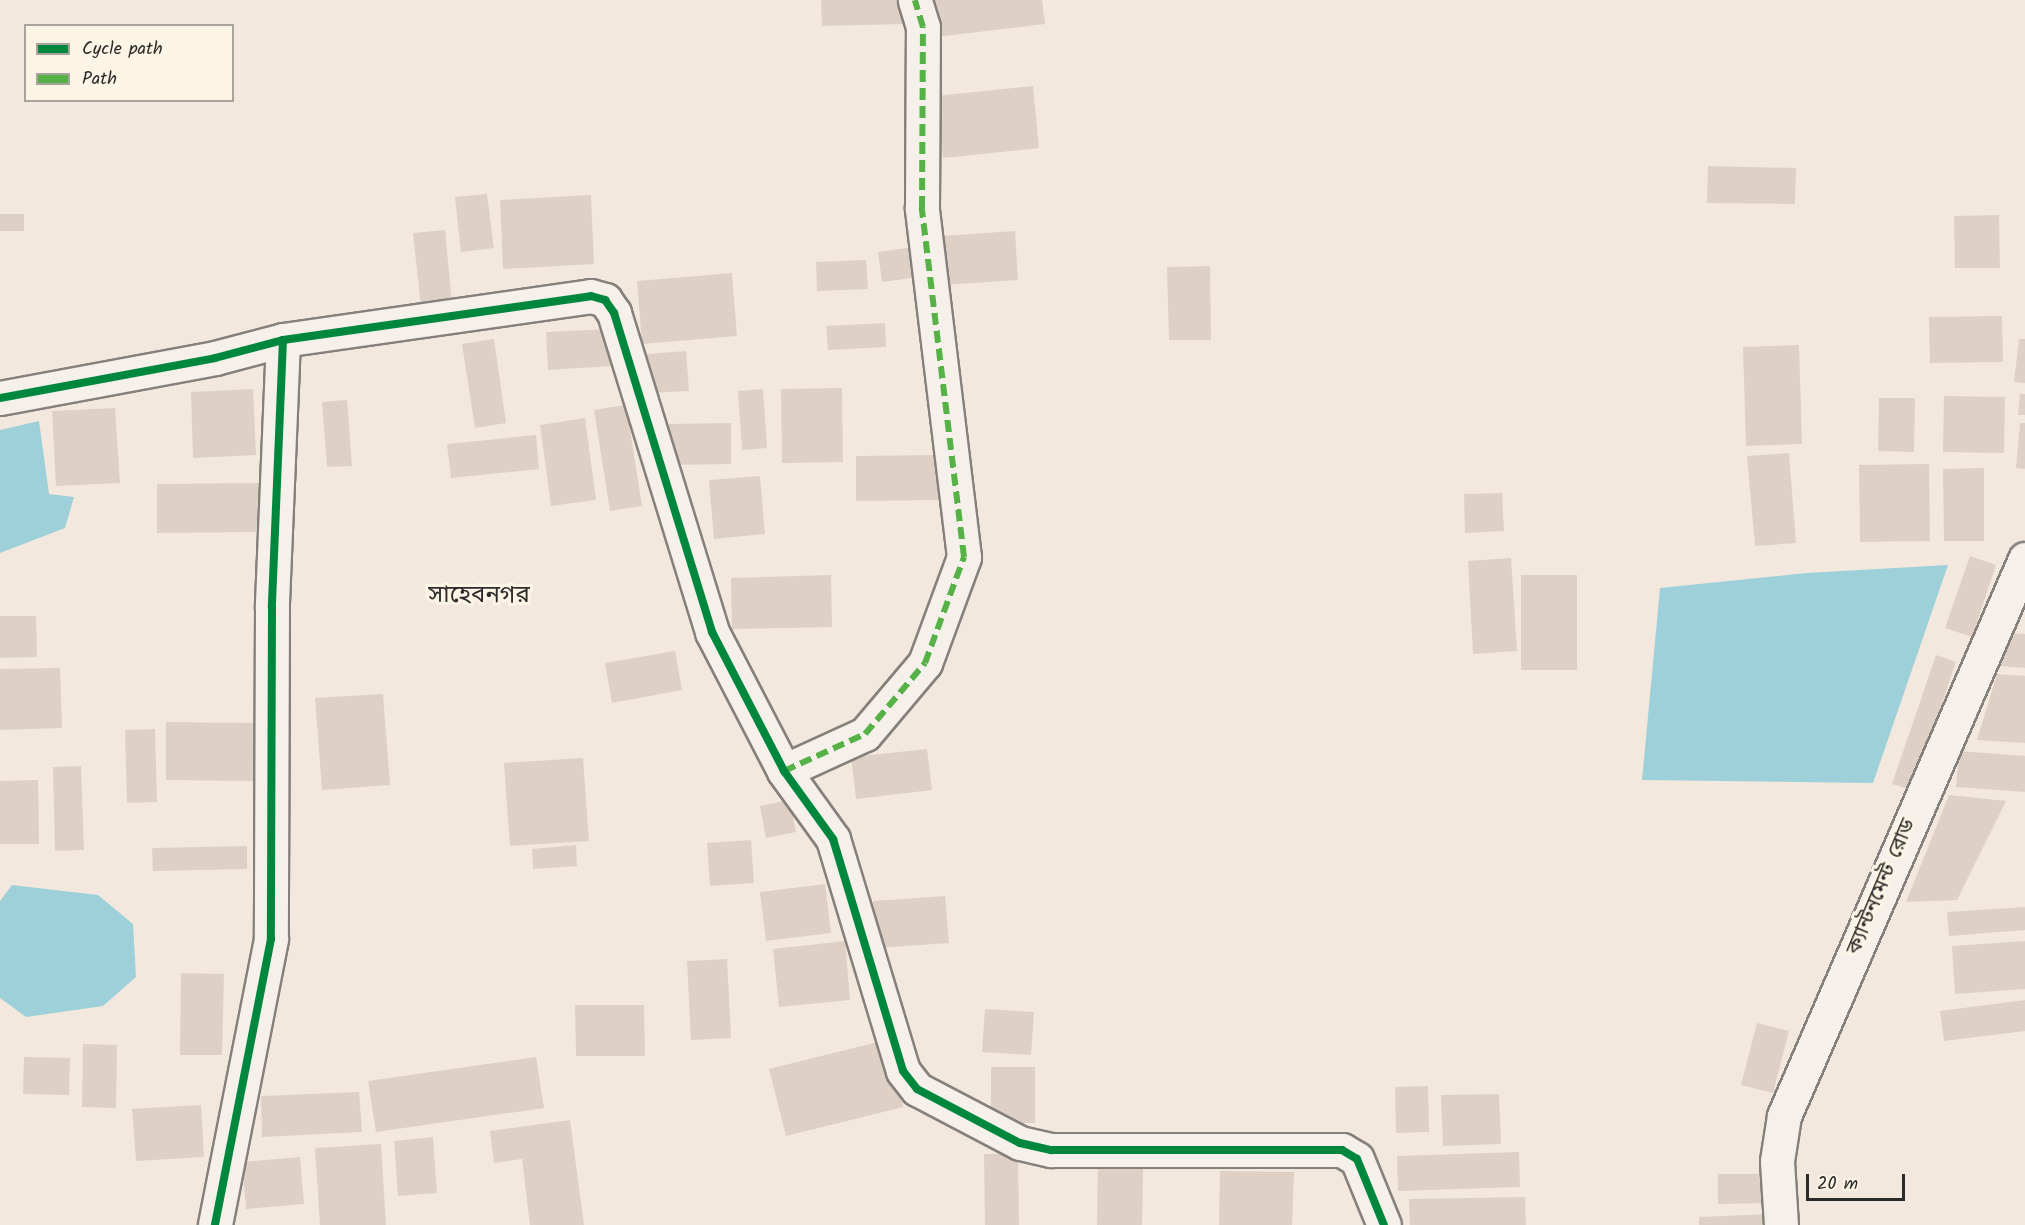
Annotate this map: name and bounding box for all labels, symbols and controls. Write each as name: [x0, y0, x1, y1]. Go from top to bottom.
legend: [24, 24, 234, 102]
text: Cycle path: [82, 35, 163, 64]
text: Path: [82, 65, 117, 94]
district label: সাহেবনগর: [428, 582, 530, 610]
street label: ক্যান্টনমেন্ট রোড: [1842, 815, 1922, 959]
scale bar: [1809, 1162, 1908, 1200]
text: 20 m: [1817, 1170, 1858, 1199]

